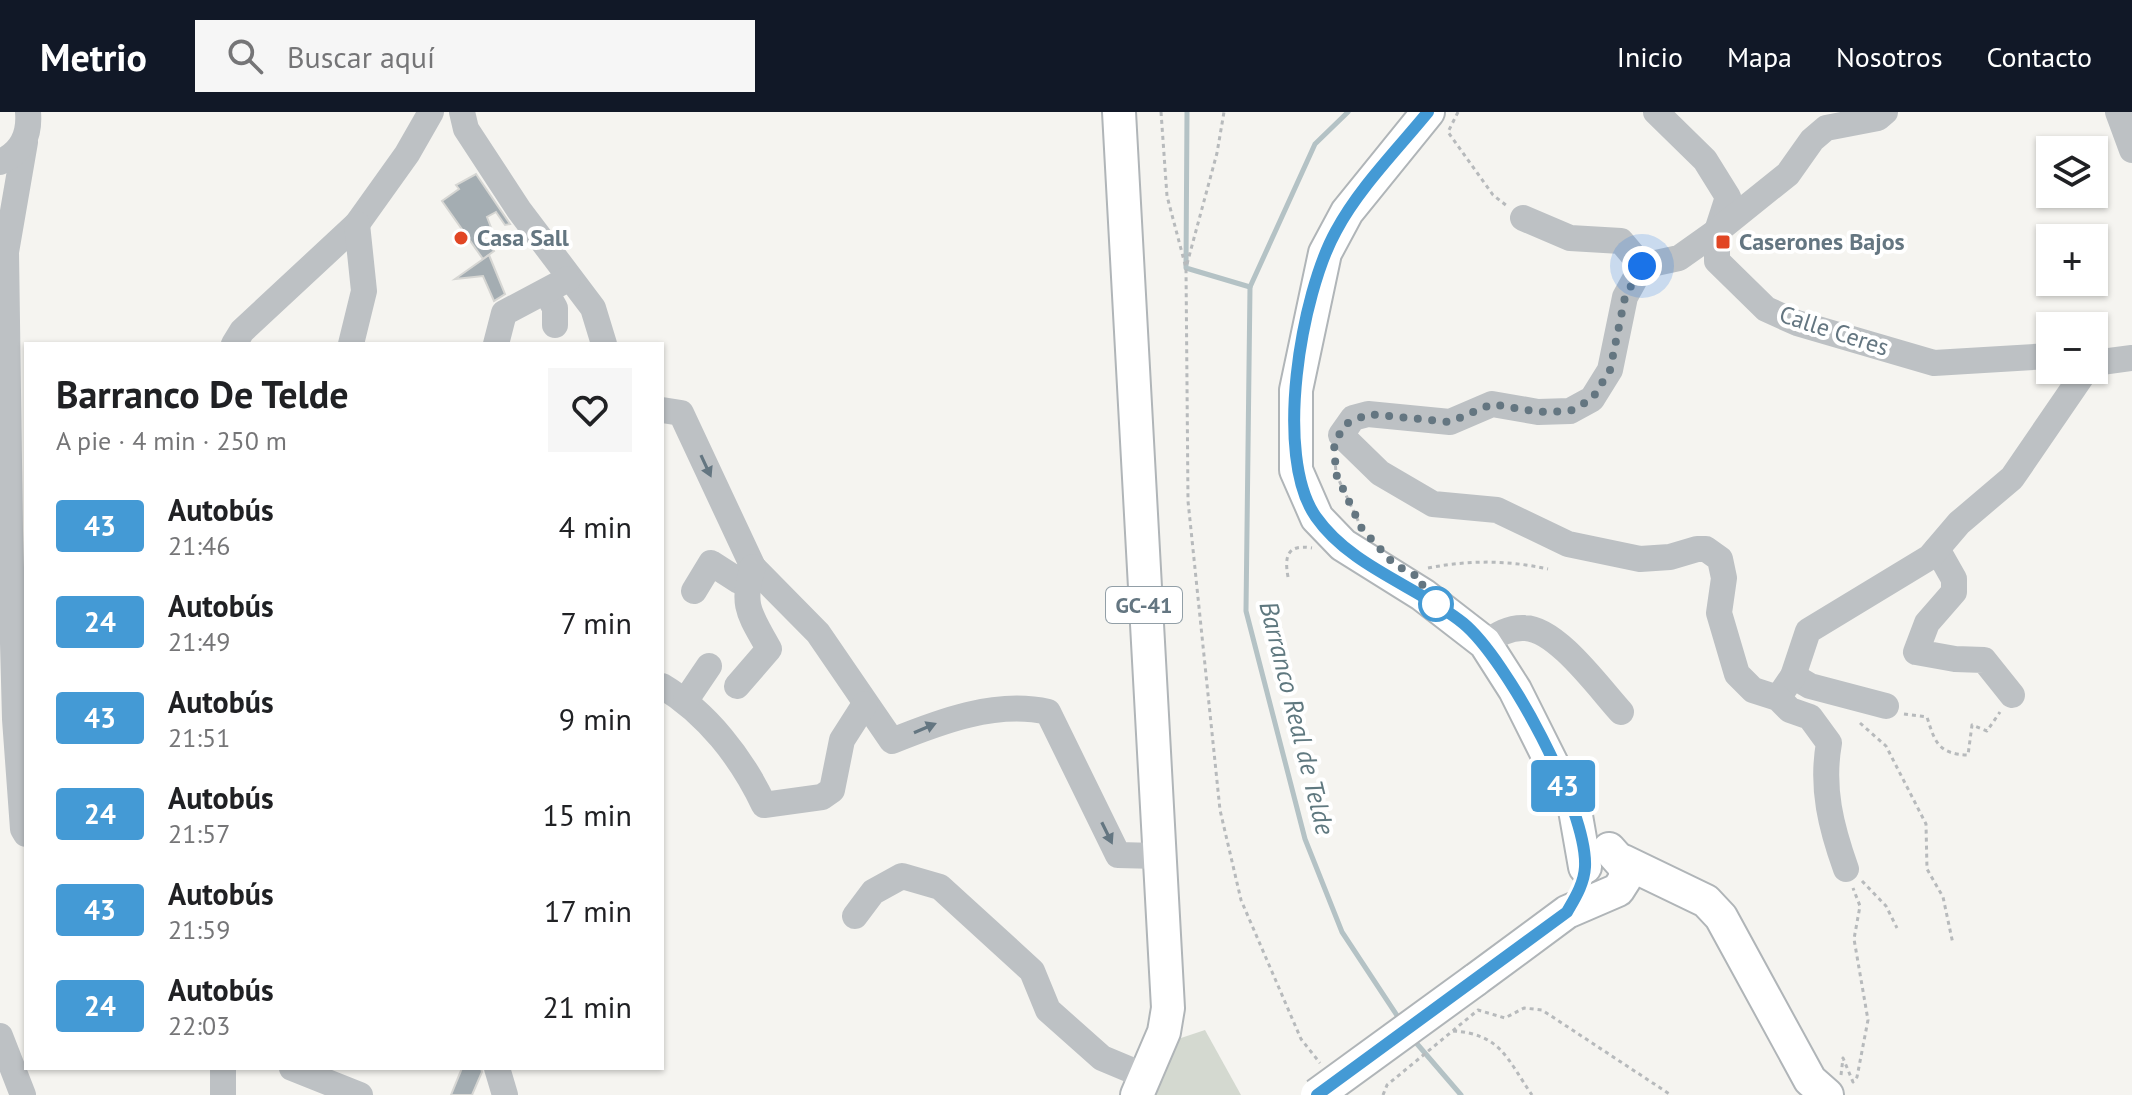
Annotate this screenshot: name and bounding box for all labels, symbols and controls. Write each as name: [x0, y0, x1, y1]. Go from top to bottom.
search box: [195, 20, 755, 92]
text: Metrio: [40, 32, 147, 81]
icon: search: [223, 34, 267, 78]
text: Buscar aquí: [287, 37, 435, 76]
text: Inicio: [1617, 38, 1683, 75]
text: Mapa: [1727, 38, 1792, 75]
text: Nosotros: [1836, 38, 1942, 75]
text: Contacto: [1986, 38, 2092, 75]
map controls: [2036, 136, 2108, 384]
button: layers: [2036, 136, 2108, 208]
place label: Casa Sall: [477, 222, 570, 253]
button: +: [2036, 224, 2108, 296]
place label: Caserones Bajos: [1739, 226, 1905, 257]
marker: Casa Sall: [452, 229, 470, 247]
marker: Caserones Bajos: [1714, 233, 1732, 251]
your location: [1622, 246, 1662, 286]
street label: Calle Ceres: [1775, 298, 1893, 363]
button: −: [2036, 312, 2108, 384]
button: heart: [548, 368, 632, 452]
text: Barranco De Telde: [56, 369, 349, 418]
text: A pie · 4 min · 250 m: [56, 424, 287, 457]
one-way arrow: [699, 454, 713, 477]
text: Autobús: [168, 490, 274, 529]
text: 43: [84, 507, 116, 544]
text: 4 min: [559, 507, 632, 546]
text: 21:46: [168, 529, 230, 562]
text: Autobús: [168, 586, 274, 625]
road number: GC-41: [1106, 587, 1182, 623]
unlabelled marker: [1419, 587, 1453, 621]
water label: Barranco Real de Telde: [1253, 598, 1342, 838]
text: 24: [84, 603, 116, 640]
text: 7 min: [560, 603, 632, 642]
text: 21:49: [168, 625, 230, 658]
text: Autobús: [168, 682, 274, 721]
text: 43: [84, 699, 116, 736]
text: 9 min: [559, 699, 632, 738]
text: 21:51: [168, 721, 230, 754]
one-way arrow: [913, 721, 937, 734]
line badge: 43: [1527, 760, 1599, 812]
text: 43: [1547, 767, 1579, 804]
text: Autobús: [168, 778, 274, 817]
text: 24: [84, 795, 116, 832]
text: 15 min: [542, 795, 632, 834]
text: 21:57: [168, 817, 230, 850]
one-way arrow: [1100, 821, 1114, 844]
text: Autobús: [168, 874, 274, 913]
text: 43: [84, 891, 116, 928]
text: 17 min: [544, 891, 632, 930]
text: 21:59: [168, 913, 230, 946]
text: Autobús: [168, 970, 274, 1009]
text: 24: [84, 987, 116, 1024]
text: 21 min: [542, 987, 632, 1026]
text: 22:03: [168, 1009, 230, 1042]

